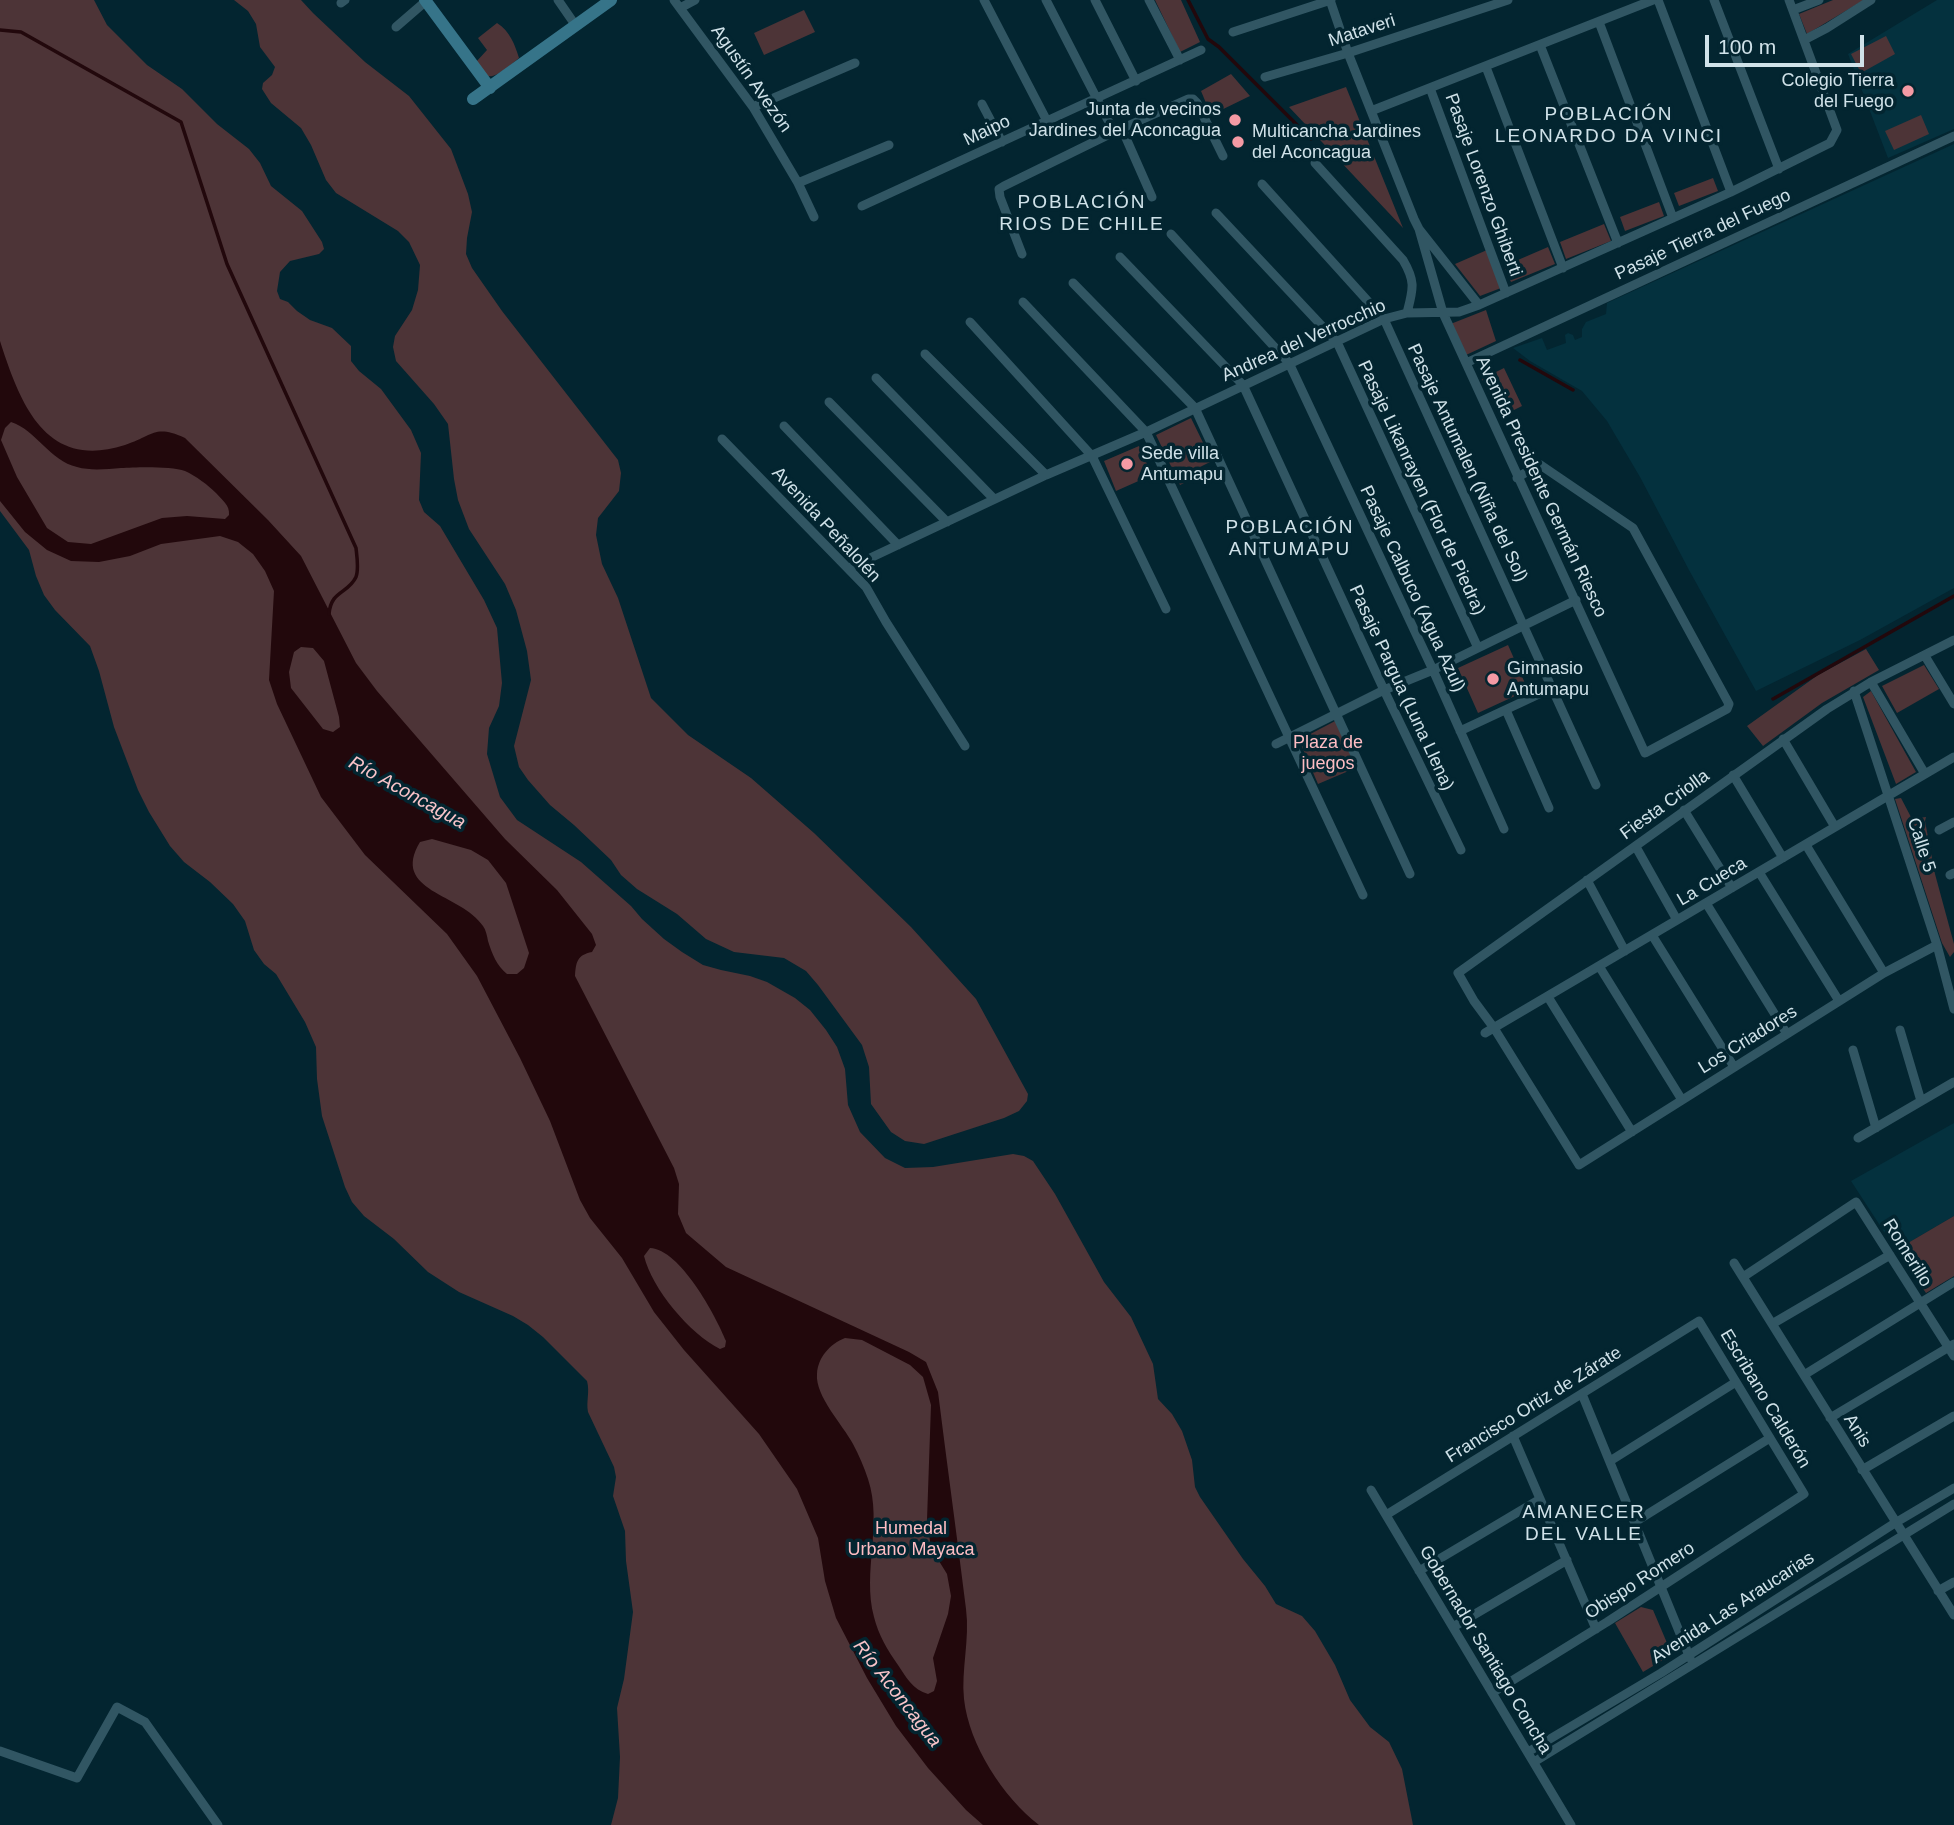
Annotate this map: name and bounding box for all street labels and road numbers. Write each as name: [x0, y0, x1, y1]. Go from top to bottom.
street label: Mataveri: [1326, 10, 1398, 52]
street label: Agustín Avezón: [706, 21, 796, 137]
street label: Pasaje Lorenzo Ghiberti: [1440, 91, 1526, 279]
street label: Maipo: [960, 111, 1014, 151]
street label: Pasaje Tierra del Fuego: [1612, 185, 1794, 285]
street label: Andrea del Verrocchio: [1219, 295, 1389, 387]
street label: Pasaje Antumalen (Niña del Sol): [1402, 341, 1532, 585]
street label: Avenida Presidente Germán Riesco: [1471, 353, 1611, 621]
street label: Pasaje Likanrayen (Flor de Piedra): [1352, 357, 1490, 619]
street label: Avenida Peñalolén: [767, 463, 885, 587]
street label: Pasaje Calbuco (Agua Azul): [1355, 482, 1469, 696]
street label: Pasaje Pargua (Luna Llena): [1344, 582, 1458, 794]
street label: Fiesta Criolla: [1616, 765, 1714, 845]
street label: Calle 5: [1902, 815, 1940, 875]
street label: La Cueca: [1673, 853, 1751, 911]
street label: Los Criadores: [1695, 1001, 1801, 1079]
street label: Romerillo: [1878, 1215, 1936, 1291]
street label: Escribano Calderón: [1715, 1326, 1815, 1472]
street label: Francisco Ortiz de Zárate: [1442, 1342, 1626, 1468]
street label: Anis: [1839, 1410, 1875, 1452]
street label: Obispo Romero: [1581, 1538, 1699, 1624]
street label: Gobernador Santiago Concha: [1414, 1542, 1556, 1758]
street label: Avenida Las Araucarias: [1648, 1547, 1818, 1669]

